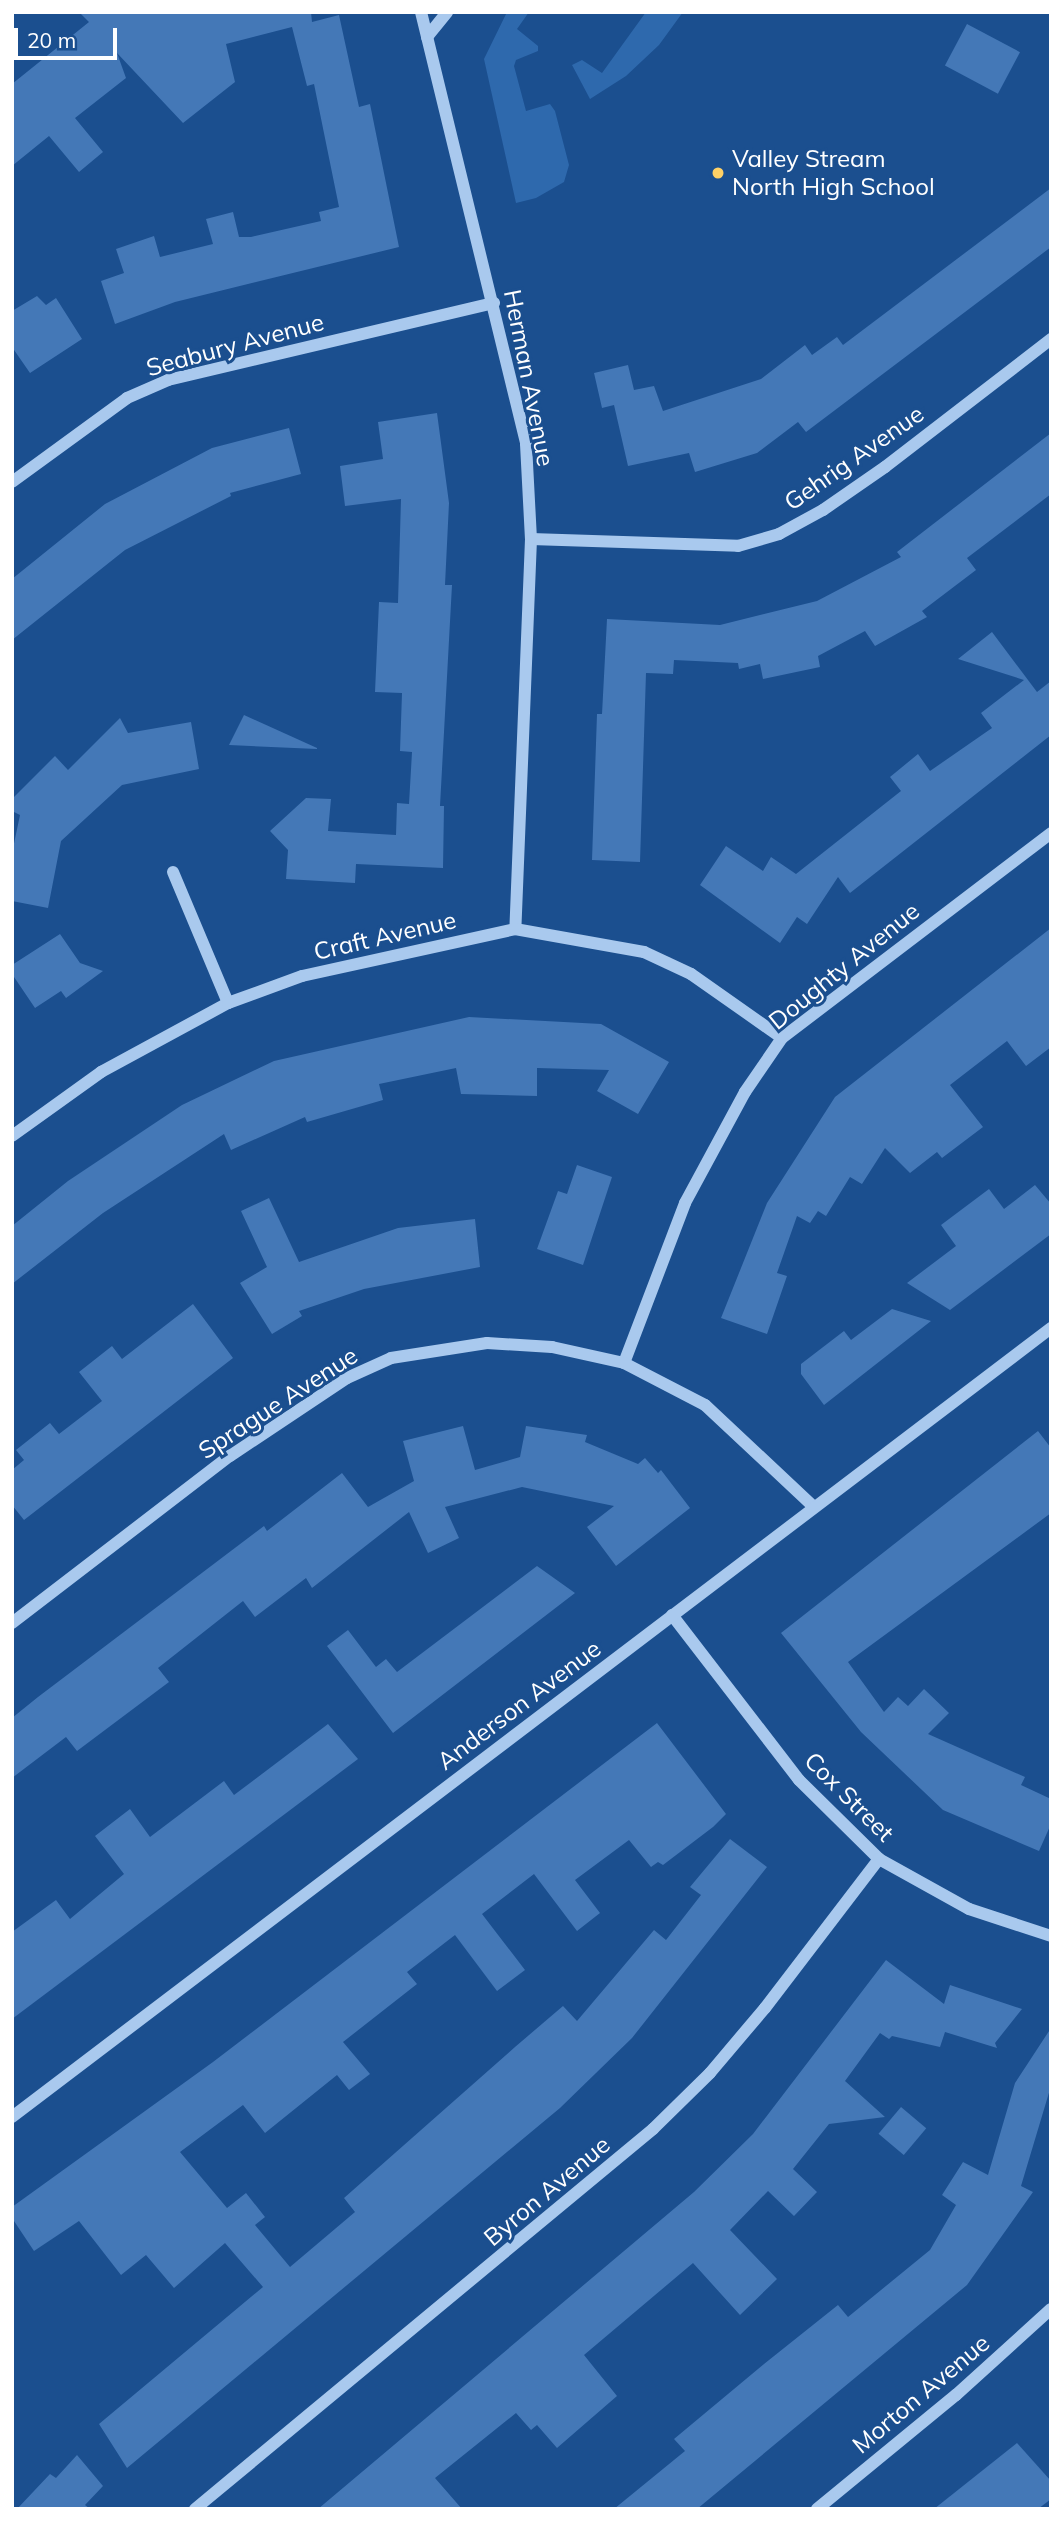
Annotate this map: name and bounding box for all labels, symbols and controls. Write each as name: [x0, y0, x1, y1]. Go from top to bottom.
scale bar: [18, 14, 121, 58]
text: 20 m: [27, 27, 76, 53]
place label: Valley Stream North High School: [732, 145, 935, 201]
marker: Valley Stream North High School: [710, 165, 726, 181]
street label: Herman Avenue: [498, 287, 560, 469]
street label: Seabury Avenue: [143, 307, 327, 383]
street label: Gehrig Avenue: [779, 399, 929, 517]
street label: Doughty Avenue: [763, 897, 925, 1035]
street label: Craft Avenue: [311, 906, 459, 966]
street label: Sprague Avenue: [193, 1341, 363, 1465]
street label: Anderson Avenue: [432, 1634, 606, 1776]
street label: Cox Street: [798, 1746, 900, 1848]
street label: Byron Avenue: [478, 2130, 616, 2252]
street label: Morton Avenue: [847, 2328, 995, 2460]

